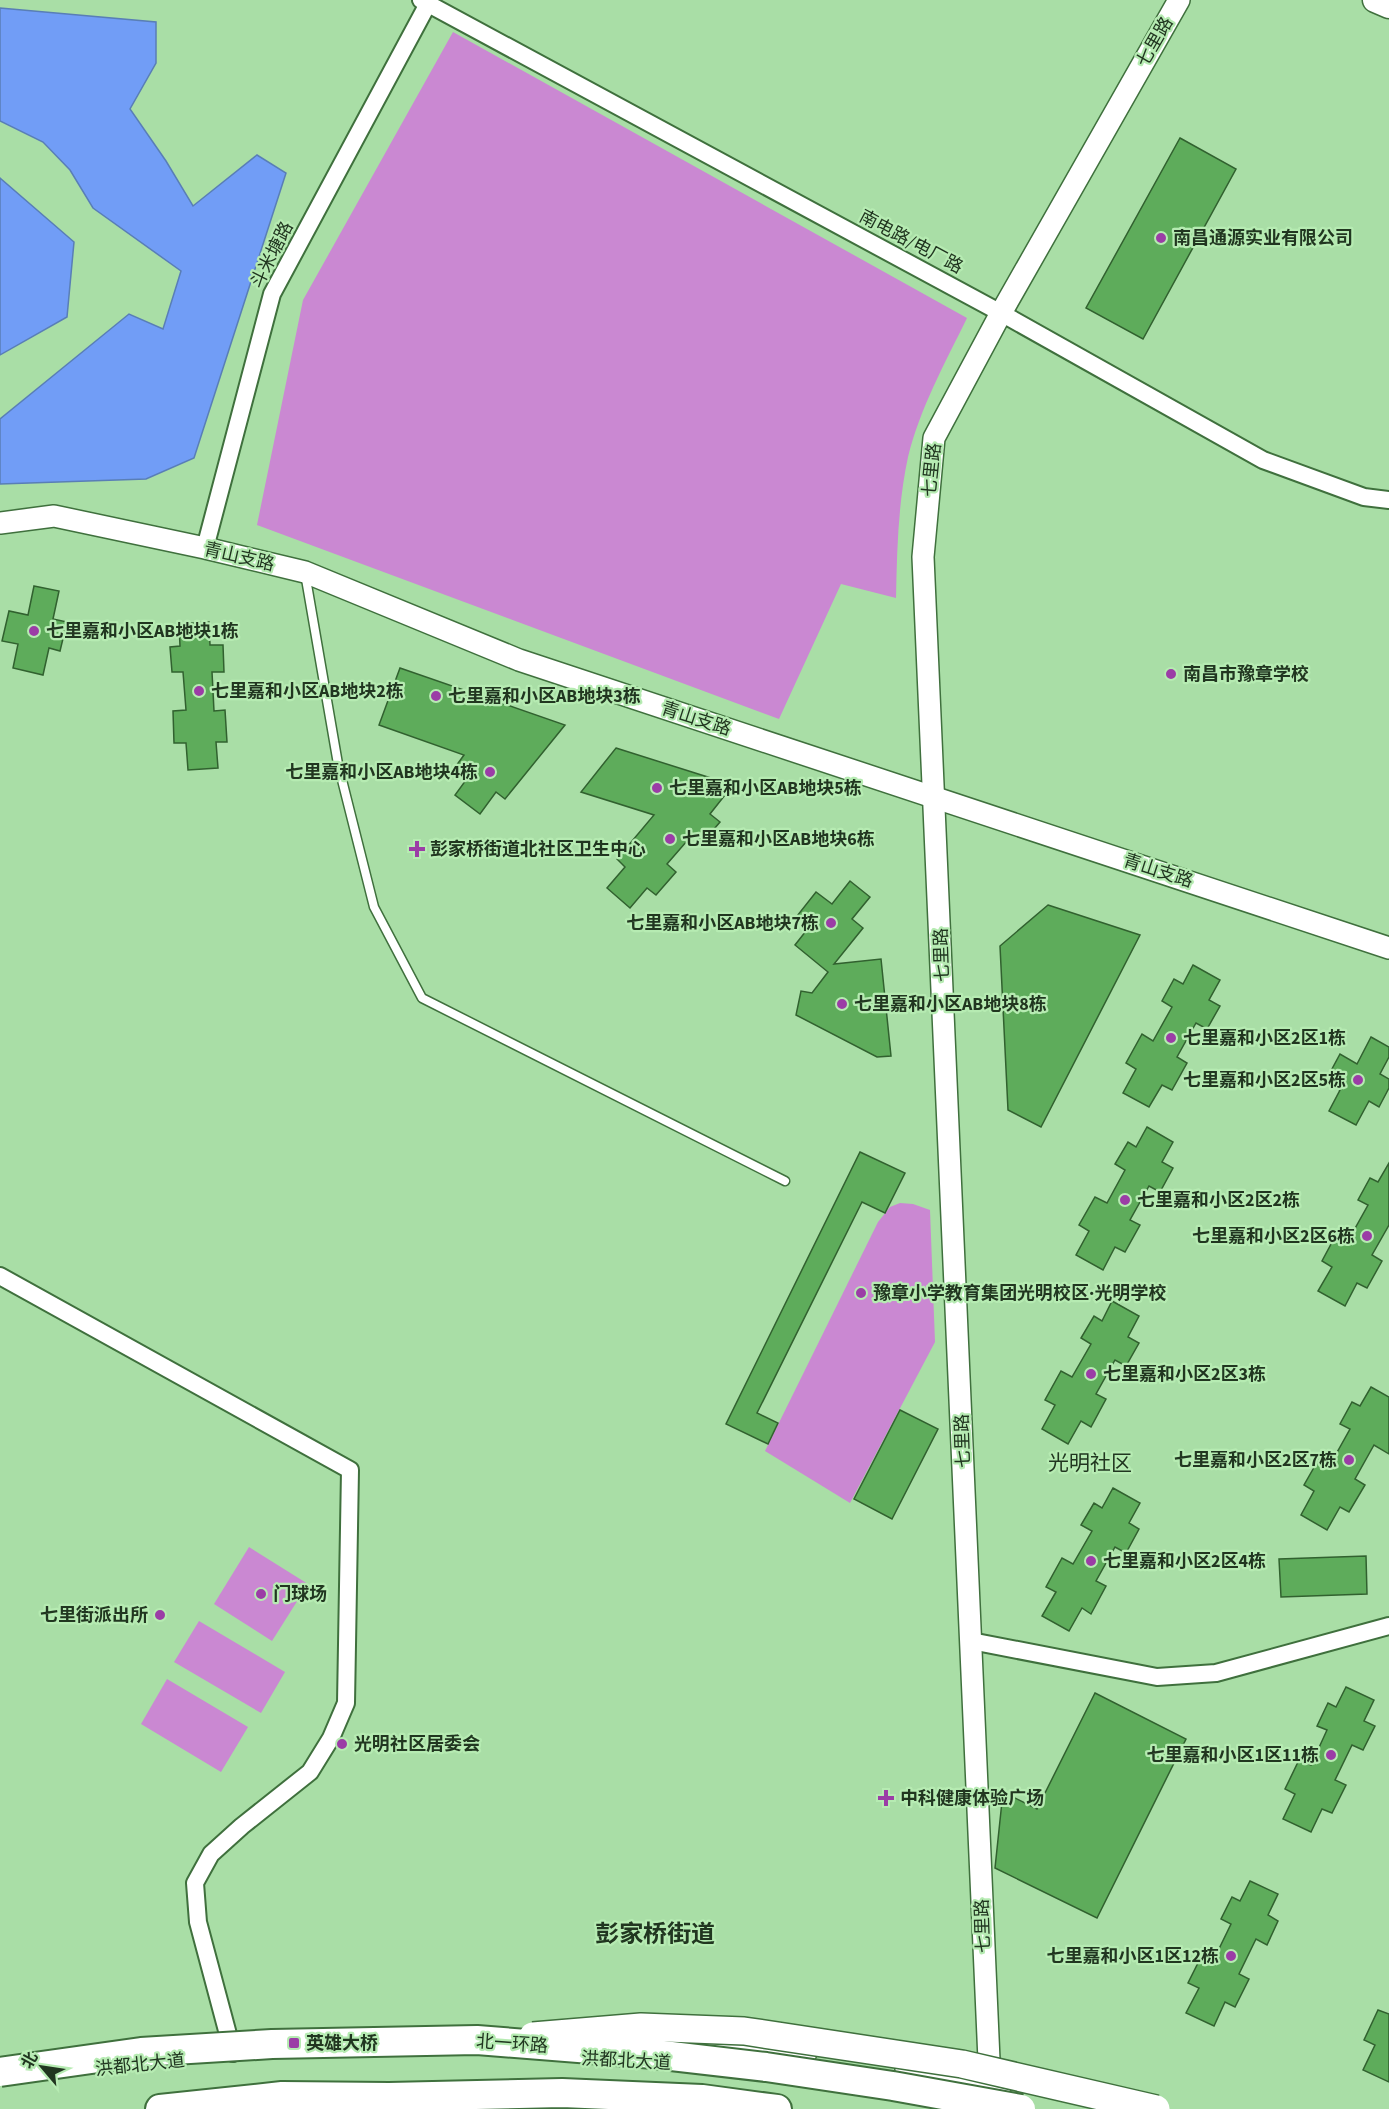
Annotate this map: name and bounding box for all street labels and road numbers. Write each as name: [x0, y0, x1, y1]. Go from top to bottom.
street label: 七里路: [1131, 12, 1179, 72]
street label: 南电路/电厂路: [855, 204, 967, 280]
street label: 斗米塘路: [245, 217, 299, 293]
street label: 七里路: [917, 442, 947, 498]
street label: 青山支路: [201, 537, 277, 577]
street label: 青山支路: [658, 696, 734, 742]
street label: 青山支路: [1120, 848, 1196, 894]
street label: 七里路: [929, 928, 955, 982]
street label: 七里路: [950, 1414, 976, 1468]
street label: 七里路: [970, 1899, 996, 1953]
street label: 北一环路: [475, 2029, 549, 2059]
street label: 洪都北大道: [580, 2046, 672, 2076]
street label: 洪都北大道: [94, 2048, 186, 2082]

